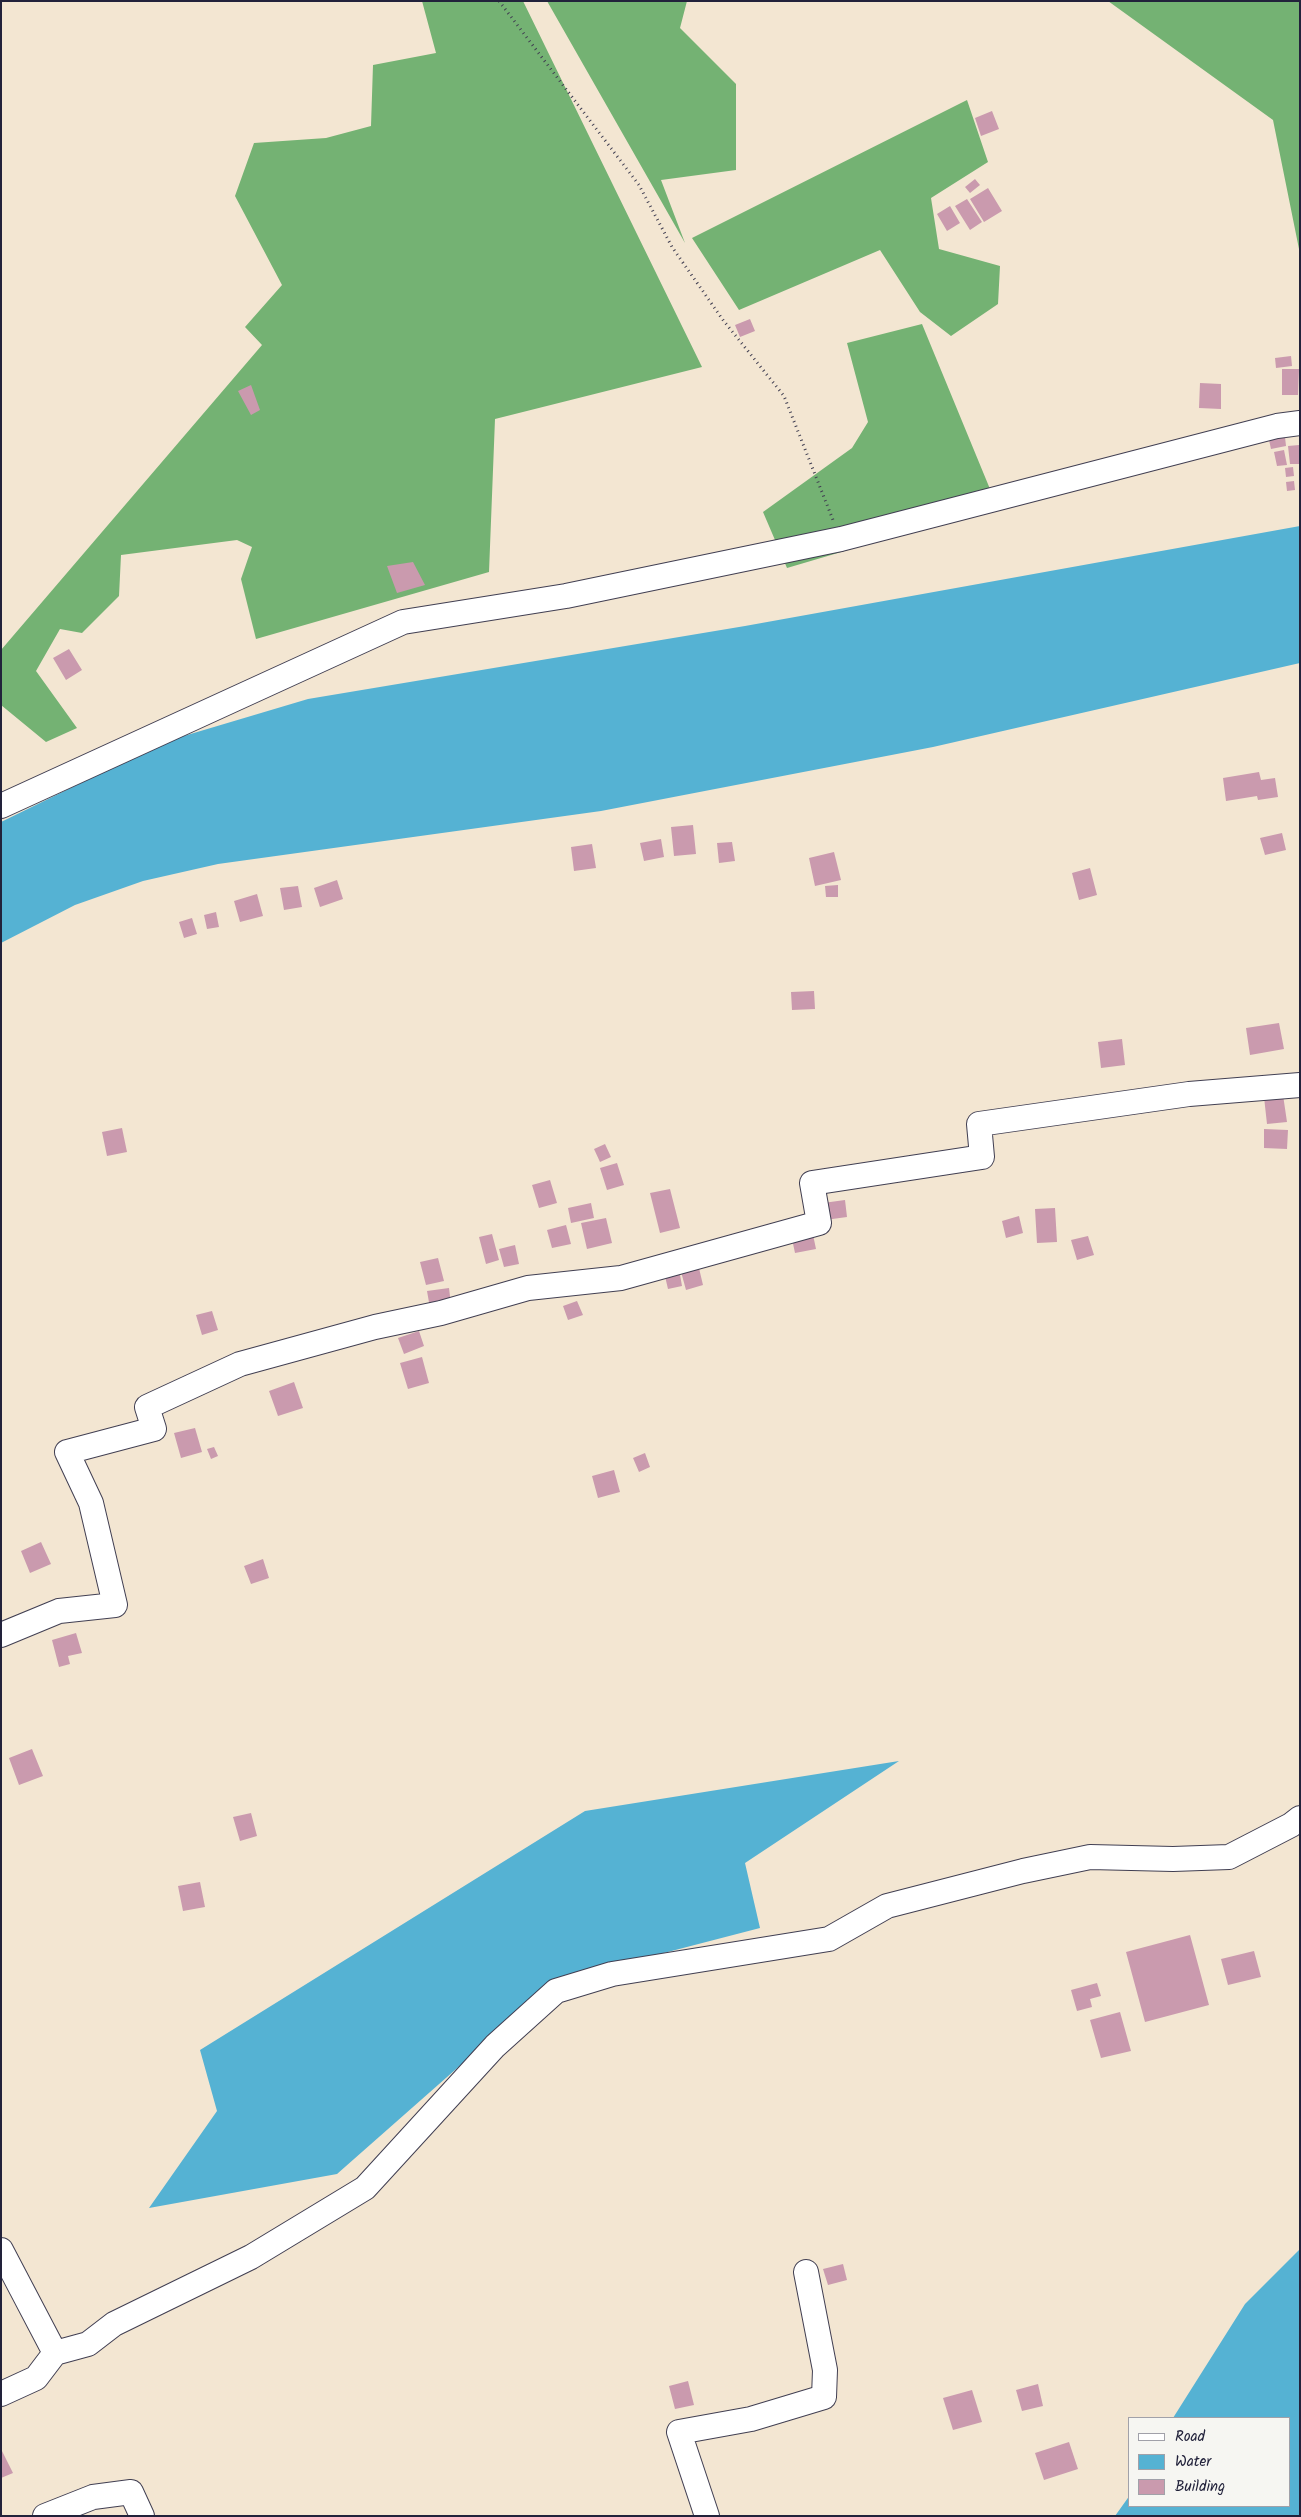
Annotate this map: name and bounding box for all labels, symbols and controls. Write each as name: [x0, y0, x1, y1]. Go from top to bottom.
legend: [1128, 2417, 1291, 2507]
text: Road: [1175, 2425, 1205, 2449]
text: Water: [1175, 2450, 1211, 2474]
text: Building: [1175, 2475, 1225, 2499]

